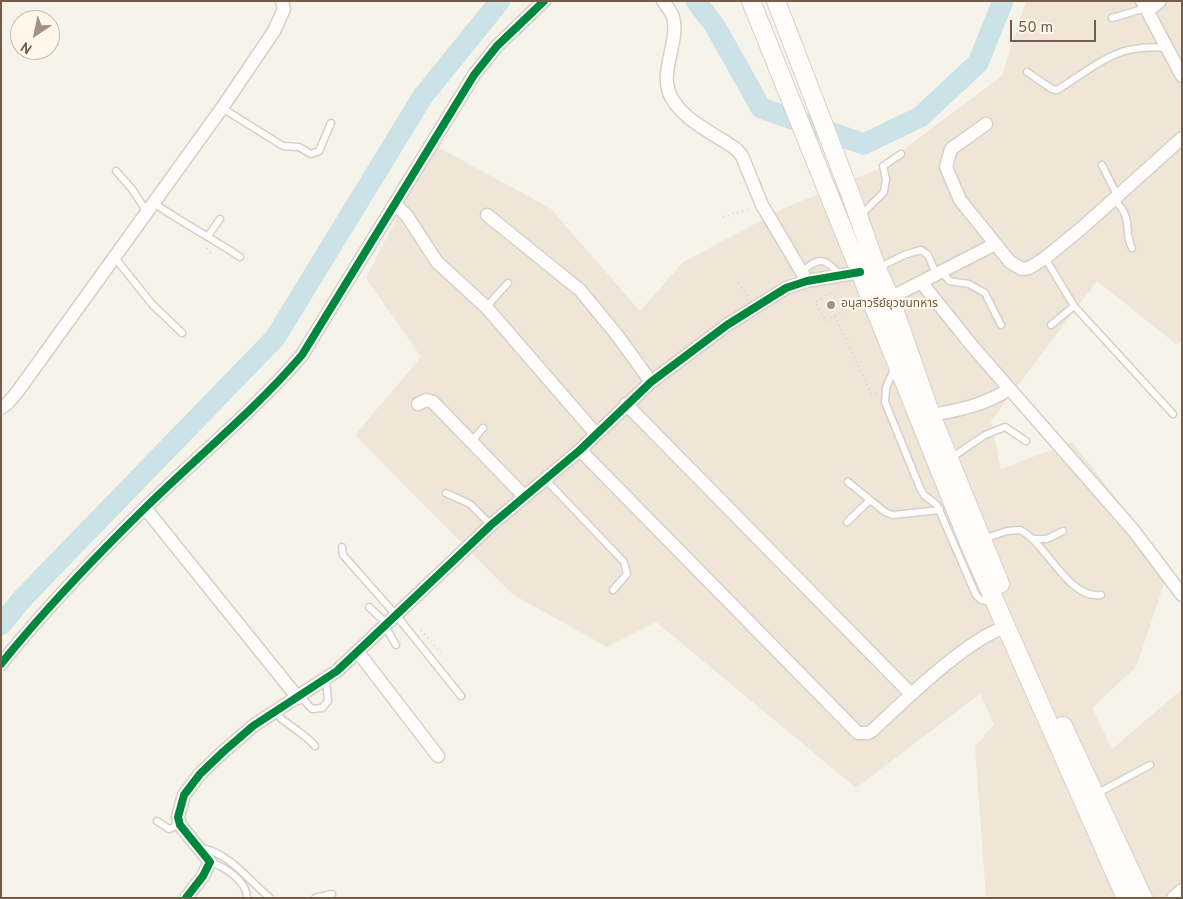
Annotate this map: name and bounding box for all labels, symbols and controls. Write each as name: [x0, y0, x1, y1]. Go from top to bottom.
north arrow: [10, 10, 60, 60]
scale bar: [1013, 10, 1099, 42]
text: 50 m: [1018, 19, 1053, 38]
text: N: [18, 37, 36, 57]
place label: อนุสาวรีย์ยุวชนทหาร: [841, 298, 938, 312]
marker: อนุสาวรีย์ยุวชนทหาร: [825, 299, 837, 311]

